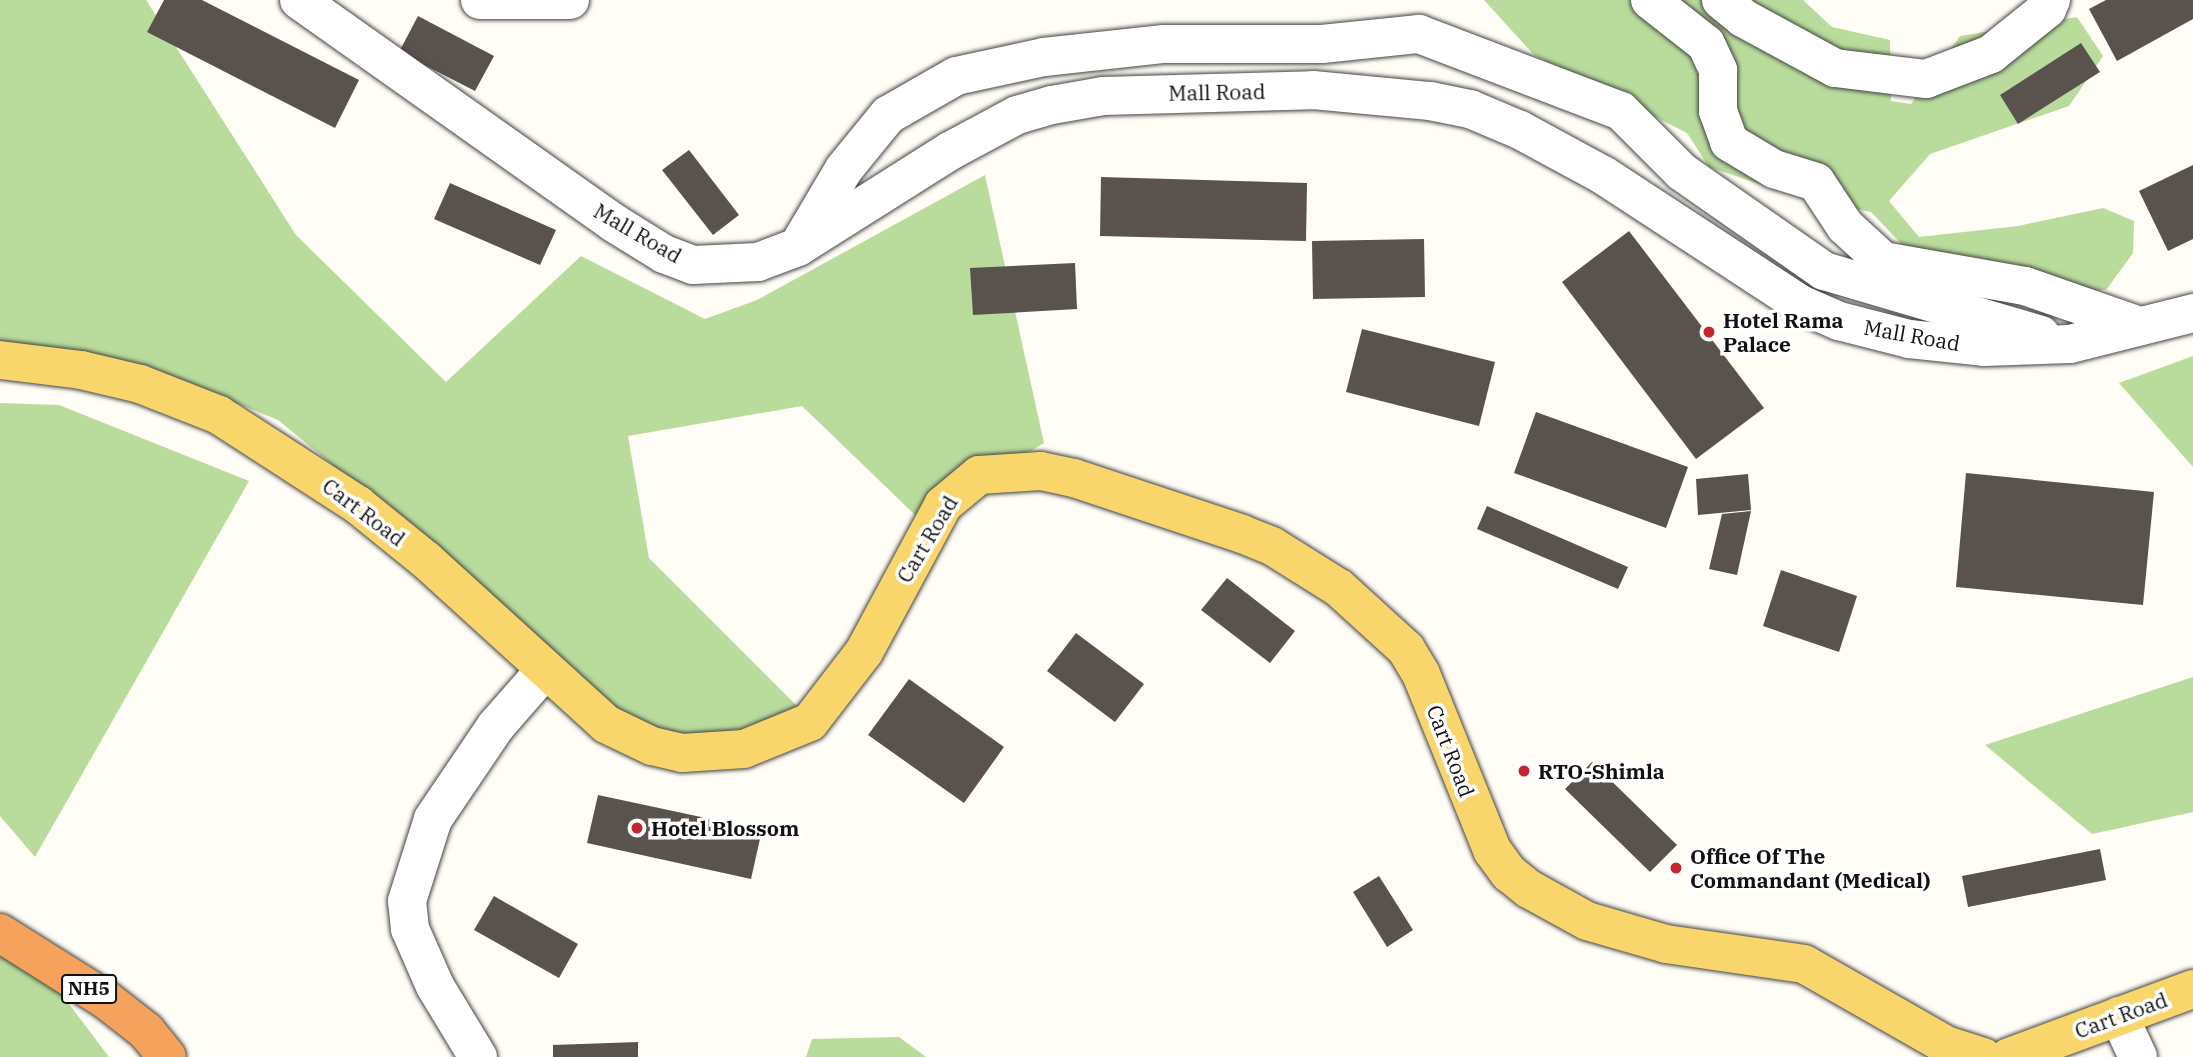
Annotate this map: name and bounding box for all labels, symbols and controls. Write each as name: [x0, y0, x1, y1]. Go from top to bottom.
street label: Mall Road: [1168, 79, 1266, 105]
street label: Mall Road: [590, 198, 686, 268]
place label: Hotel Rama Palace: [1723, 307, 1844, 357]
street label: Mall Road: [1862, 314, 1962, 356]
marker: Hotel Rama Palace: [1701, 324, 1717, 340]
street label: Cart Road: [318, 473, 410, 551]
street label: Cart Road: [891, 491, 963, 587]
street label: Cart Road: [1422, 701, 1480, 801]
place label: RTO-Shimla: [1538, 758, 1665, 784]
marker: RTO-Shimla: [1516, 763, 1532, 779]
place label: Hotel Blossom: [651, 815, 799, 841]
marker: Hotel Blossom: [629, 820, 645, 836]
place label: Office Of The Commandant (Medical): [1690, 843, 1931, 893]
marker: Office Of The Commandant (Medical): [1668, 860, 1684, 876]
road number: NH5: [61, 973, 117, 1004]
street label: Cart Road: [2071, 987, 2171, 1043]

